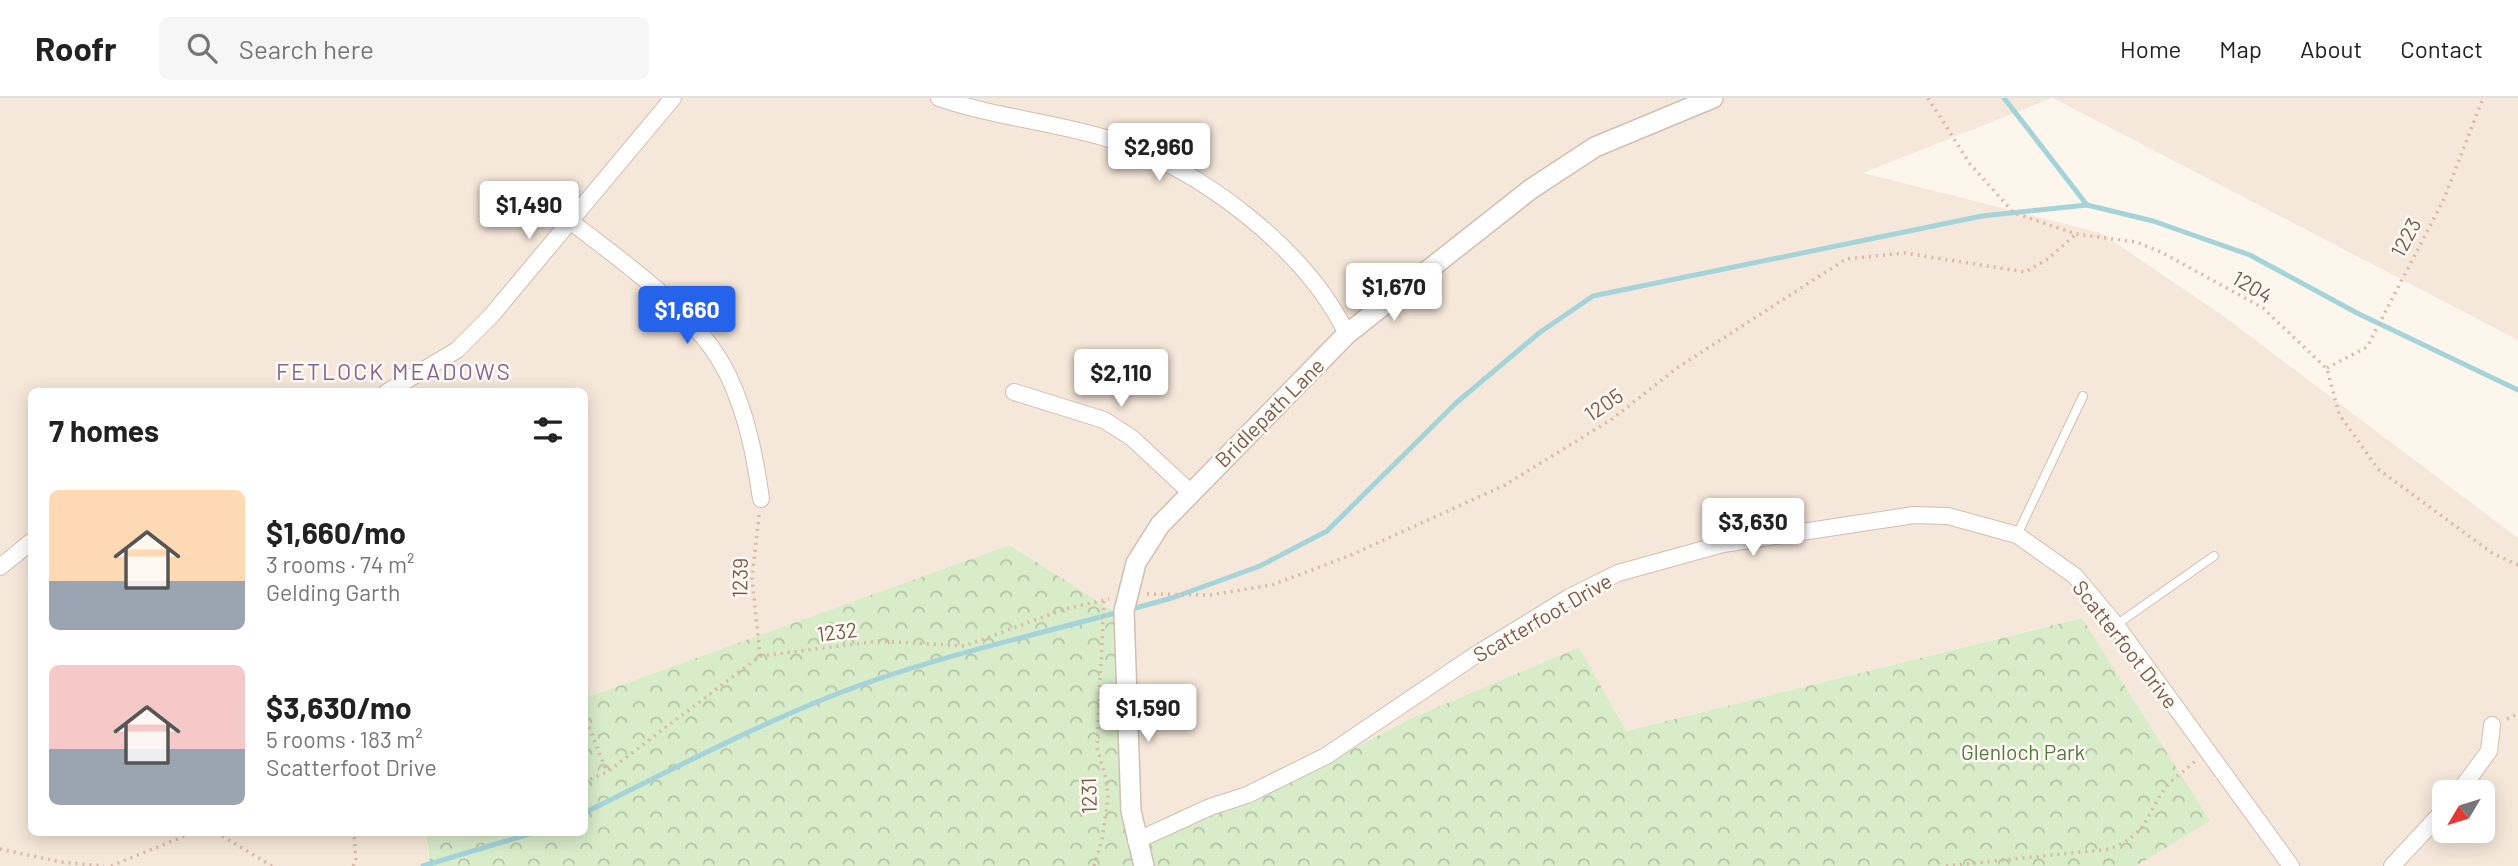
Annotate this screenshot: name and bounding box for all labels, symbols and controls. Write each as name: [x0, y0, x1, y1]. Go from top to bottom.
search box: [159, 17, 649, 80]
text: Roofr: [35, 28, 117, 68]
icon: search: [183, 29, 221, 67]
text: Search here: [239, 33, 374, 64]
text: Home: [2120, 34, 2181, 63]
text: Map: [2219, 34, 2262, 63]
text: About: [2300, 34, 2362, 63]
text: Contact: [2400, 34, 2483, 63]
pin: $2,960: [1102, 123, 1216, 183]
text: $2,960: [1124, 132, 1194, 160]
pin: $1,490: [472, 181, 586, 241]
text: $1,490: [496, 190, 562, 218]
street label: 1223: [2384, 213, 2426, 261]
pin: $1,670: [1337, 264, 1451, 323]
street label: 1204: [2229, 264, 2277, 308]
text: $1,670: [1362, 272, 1426, 300]
pin: $1,660: [630, 286, 744, 346]
text: $1,660: [654, 295, 720, 323]
pin: $2,110: [1064, 350, 1178, 409]
street label: Bridlepath Lane: [1209, 352, 1329, 472]
district label: FETLOCK MEADOWS: [276, 357, 512, 385]
text: $2,110: [1090, 358, 1152, 386]
street label: 1205: [1579, 382, 1627, 426]
icon: filters: [529, 411, 567, 449]
text: 7 homes: [49, 412, 159, 448]
pin: $3,630: [1696, 498, 1810, 558]
text: $3,630: [1718, 507, 1788, 535]
text: $1,660/mo: [266, 514, 406, 550]
icon: home: [105, 518, 189, 602]
text: 3 rooms · 74 m²: [266, 550, 415, 578]
street label: 1239: [726, 558, 752, 598]
street label: Scatterfoot Drive: [1468, 567, 1616, 667]
street label: Scatterfoot Drive: [2068, 575, 2184, 713]
text: Gelding Garth: [266, 578, 401, 606]
street label: 1232: [815, 616, 859, 646]
pin: $1,590: [1091, 684, 1205, 744]
text: $3,630/mo: [266, 689, 412, 725]
icon: home: [105, 693, 189, 777]
text: $1,590: [1115, 693, 1181, 721]
text: 5 rooms · 183 m²: [266, 725, 423, 753]
park label: Glenloch Park: [1961, 739, 2085, 764]
text: Scatterfoot Drive: [266, 753, 437, 781]
street label: 1231: [1075, 778, 1101, 814]
north arrow: [2432, 780, 2496, 844]
map controls: [2432, 780, 2495, 843]

